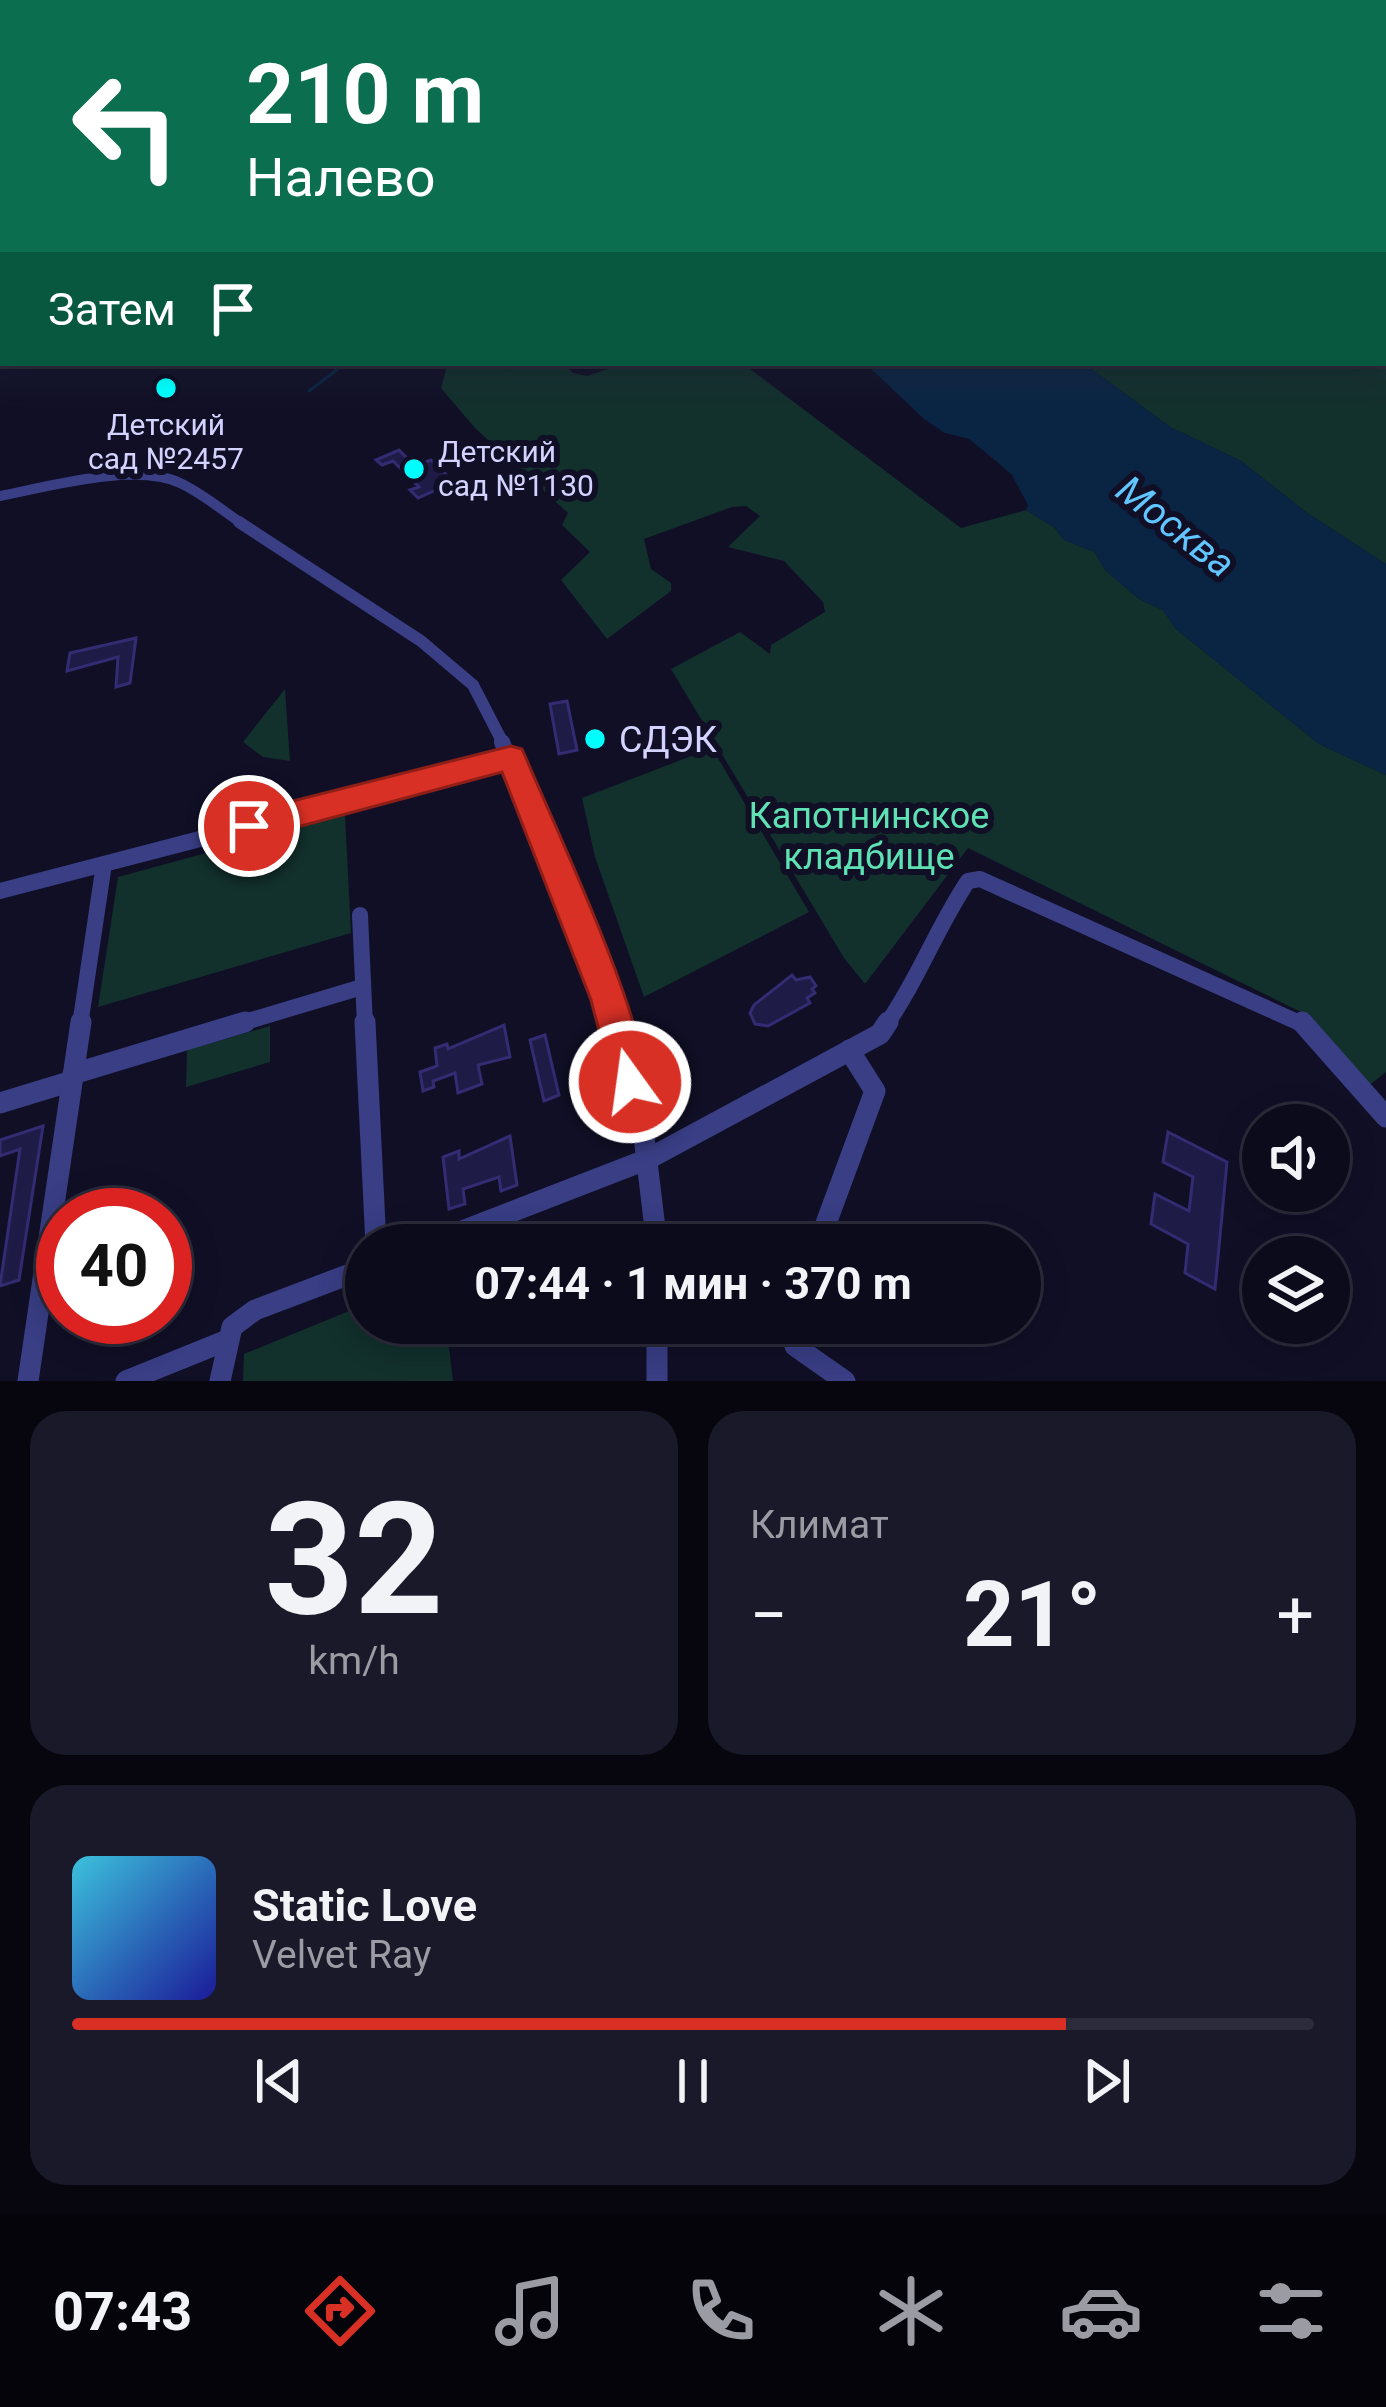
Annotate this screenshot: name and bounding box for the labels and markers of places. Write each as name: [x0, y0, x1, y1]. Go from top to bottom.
marker: Детский сад №2457: [153, 375, 179, 401]
place label: Детский сад №2457: [88, 407, 244, 476]
place label: Детский сад №1130: [438, 434, 594, 503]
marker: Детский сад №1130: [401, 456, 427, 482]
place label: СДЭК: [619, 719, 718, 761]
marker: СДЭК: [582, 726, 608, 752]
pin: [198, 775, 300, 877]

